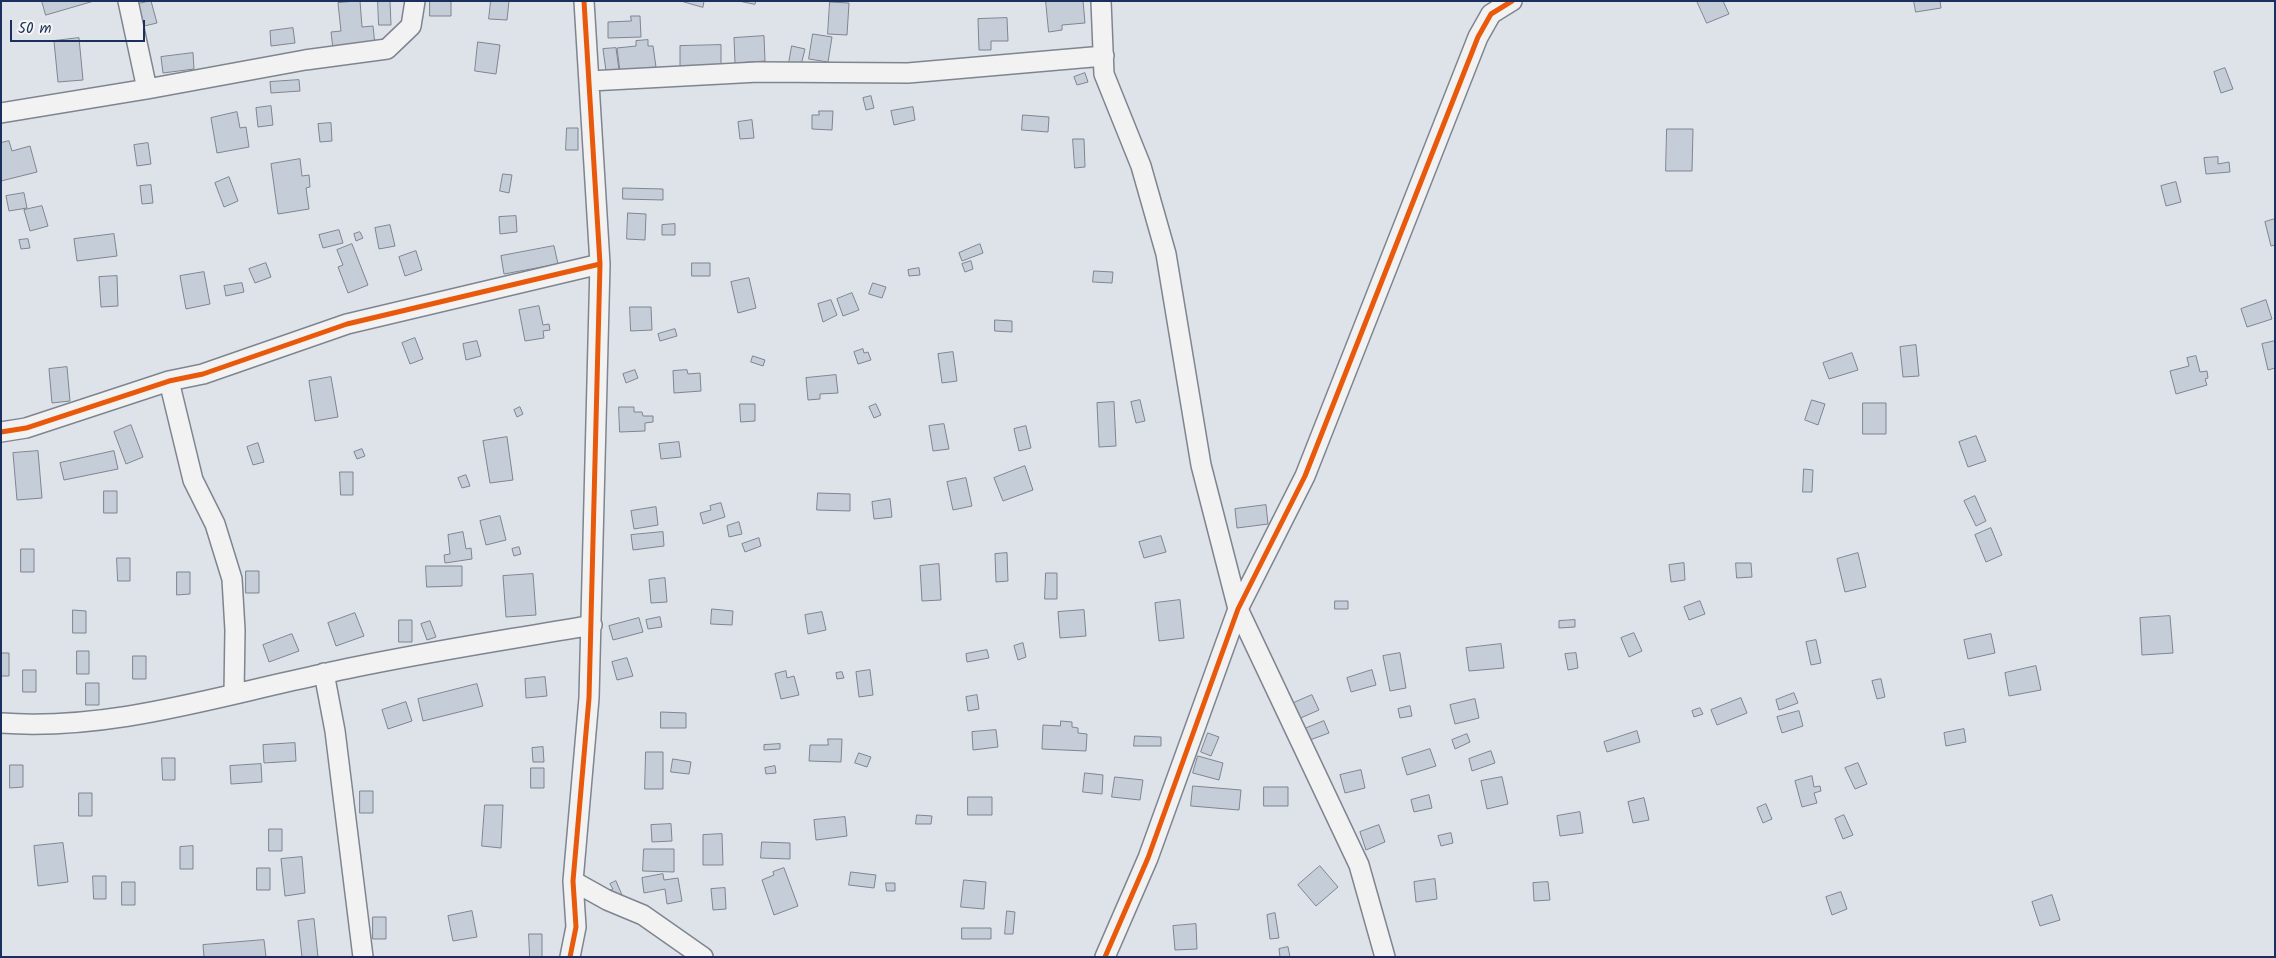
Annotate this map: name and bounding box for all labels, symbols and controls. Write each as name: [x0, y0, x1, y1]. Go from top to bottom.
scale bar: [12, 10, 148, 42]
text: 50 m: [18, 17, 52, 41]

